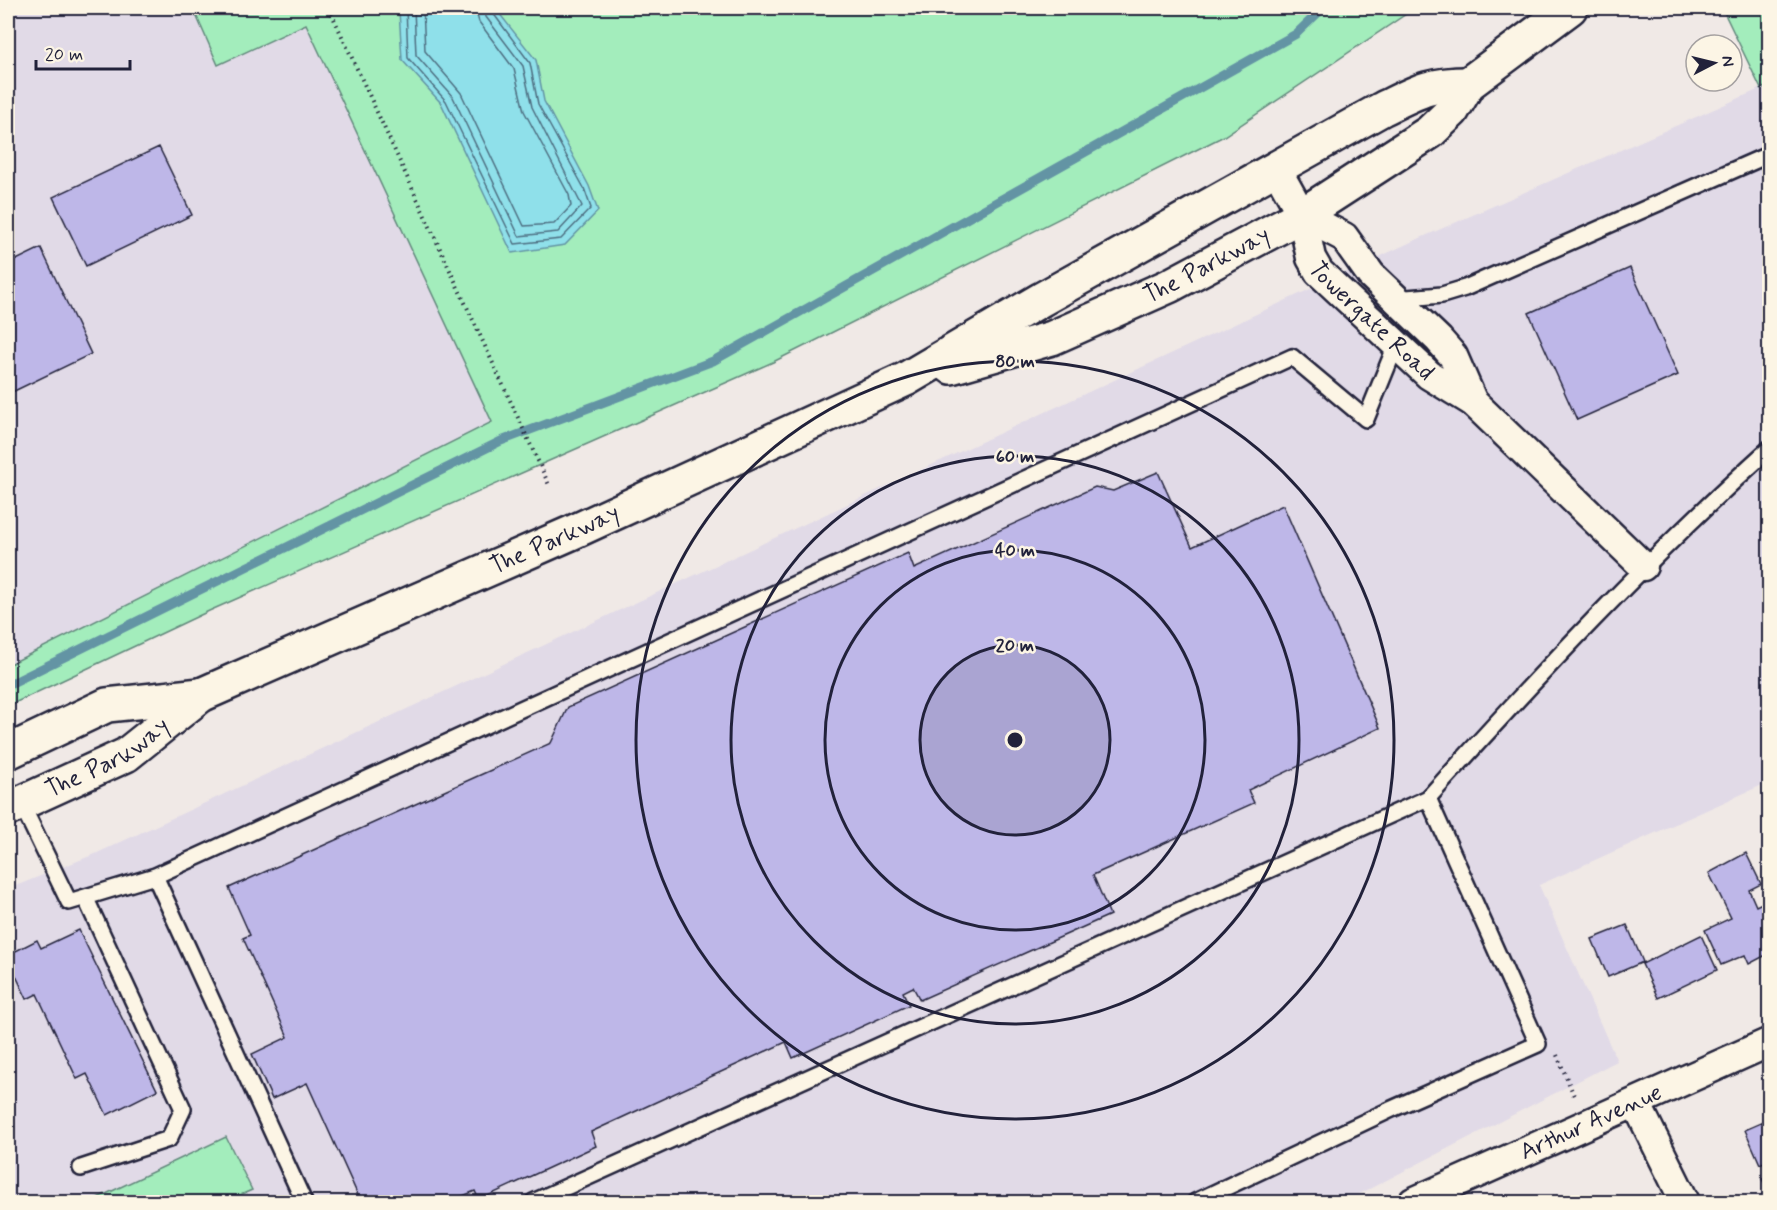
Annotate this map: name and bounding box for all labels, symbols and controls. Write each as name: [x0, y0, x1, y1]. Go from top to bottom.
scale bar: [36, 33, 130, 71]
north arrow: [1684, 33, 1744, 93]
text: 20 m: [45, 43, 83, 67]
text: N: [1716, 55, 1738, 68]
street label: The Parkway: [1139, 219, 1275, 311]
street label: Towergate Road: [1301, 256, 1441, 388]
text: 80 m: [995, 350, 1035, 374]
text: 60 m: [996, 445, 1034, 469]
street label: The Parkway: [485, 497, 624, 582]
text: 40 m: [995, 539, 1035, 563]
text: 20 m: [996, 634, 1034, 658]
street label: The Parkway: [40, 711, 176, 805]
centre of rings: [1005, 730, 1025, 750]
street label: Arthur Avenue: [1515, 1077, 1667, 1168]

